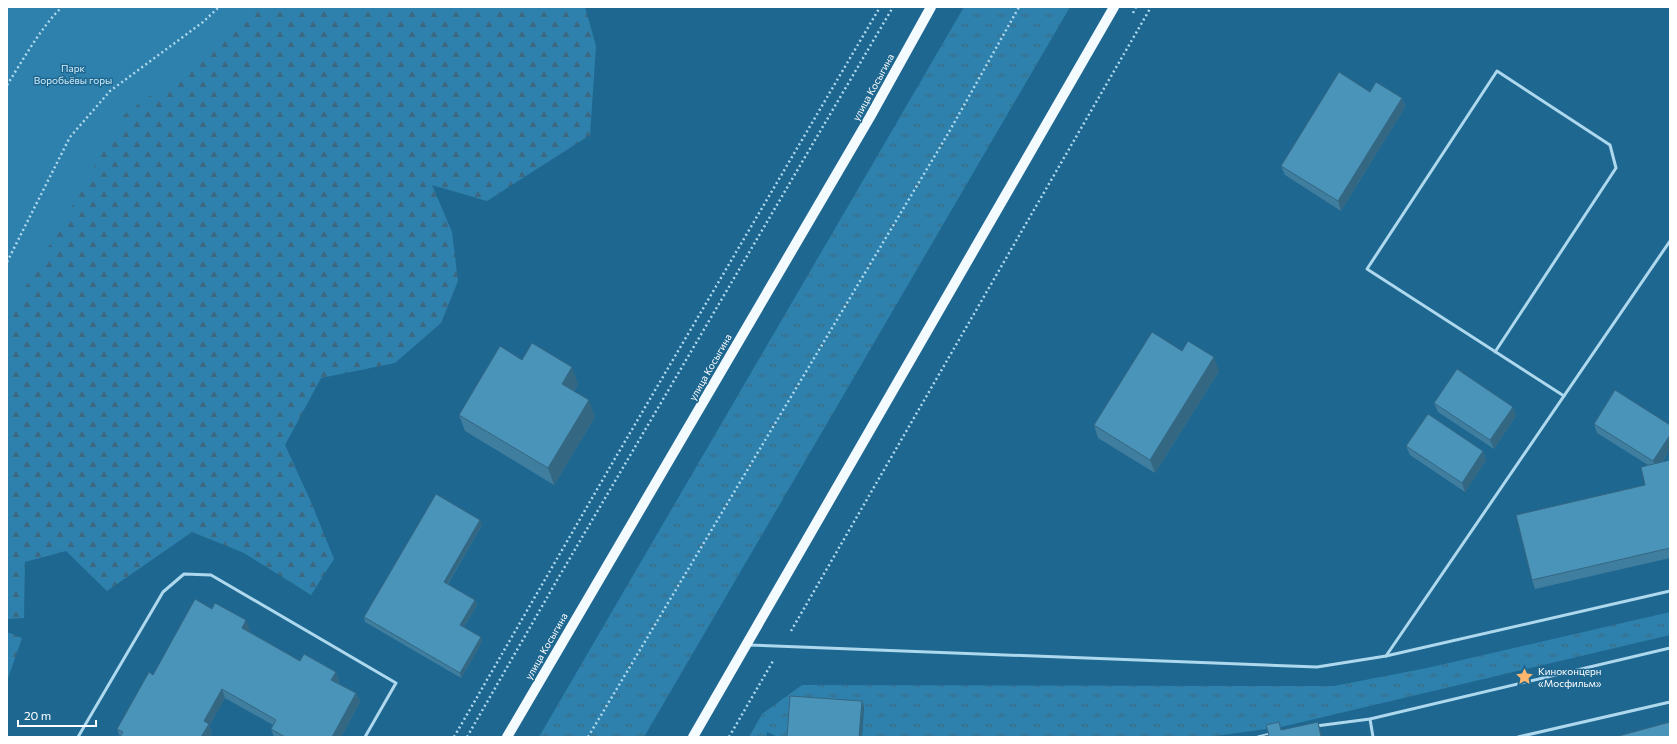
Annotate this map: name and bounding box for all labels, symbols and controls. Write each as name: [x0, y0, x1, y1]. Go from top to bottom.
street label: улица Косыгина: [850, 51, 896, 123]
park label: Парк Воробьёвы горы: [34, 62, 112, 86]
street label: улица Косыгина: [686, 332, 734, 402]
street label: улица Косыгина: [522, 611, 570, 681]
place label: Киноконцерн «Мосфильм»: [1538, 665, 1602, 689]
place icon: Киноконцерн «Мосфильм»: [1515, 667, 1535, 687]
scale bar: [18, 702, 96, 728]
text: 20 m: [24, 708, 51, 722]

